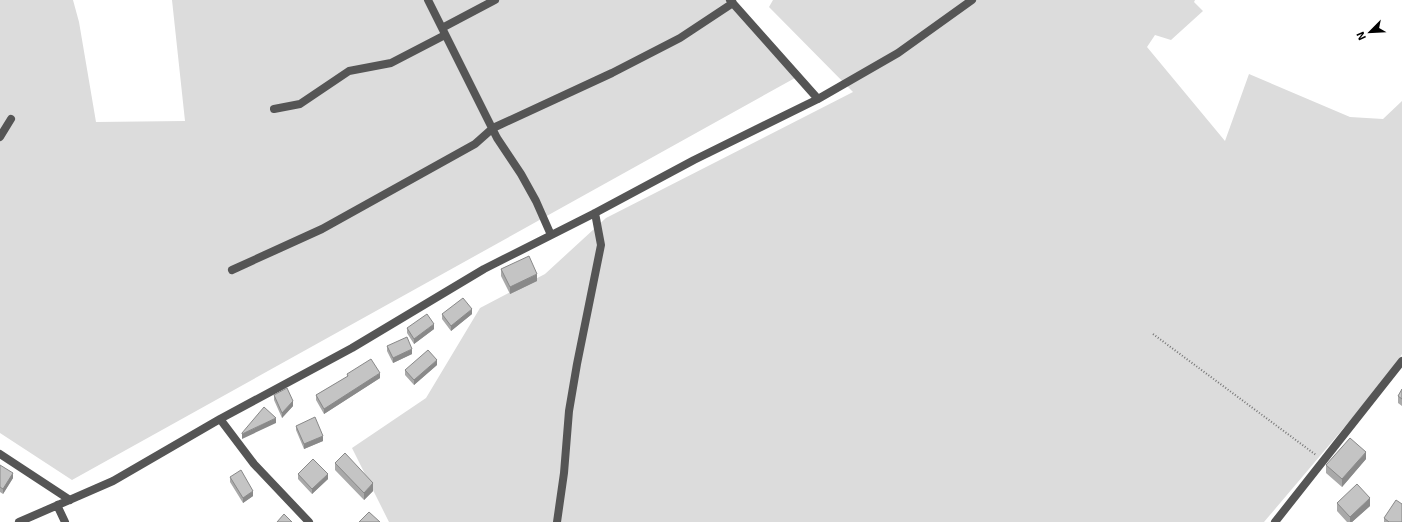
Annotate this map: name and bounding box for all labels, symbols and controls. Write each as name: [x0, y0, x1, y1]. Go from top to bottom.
north arrow: [1350, 12, 1390, 52]
text: N: [1353, 30, 1368, 43]

